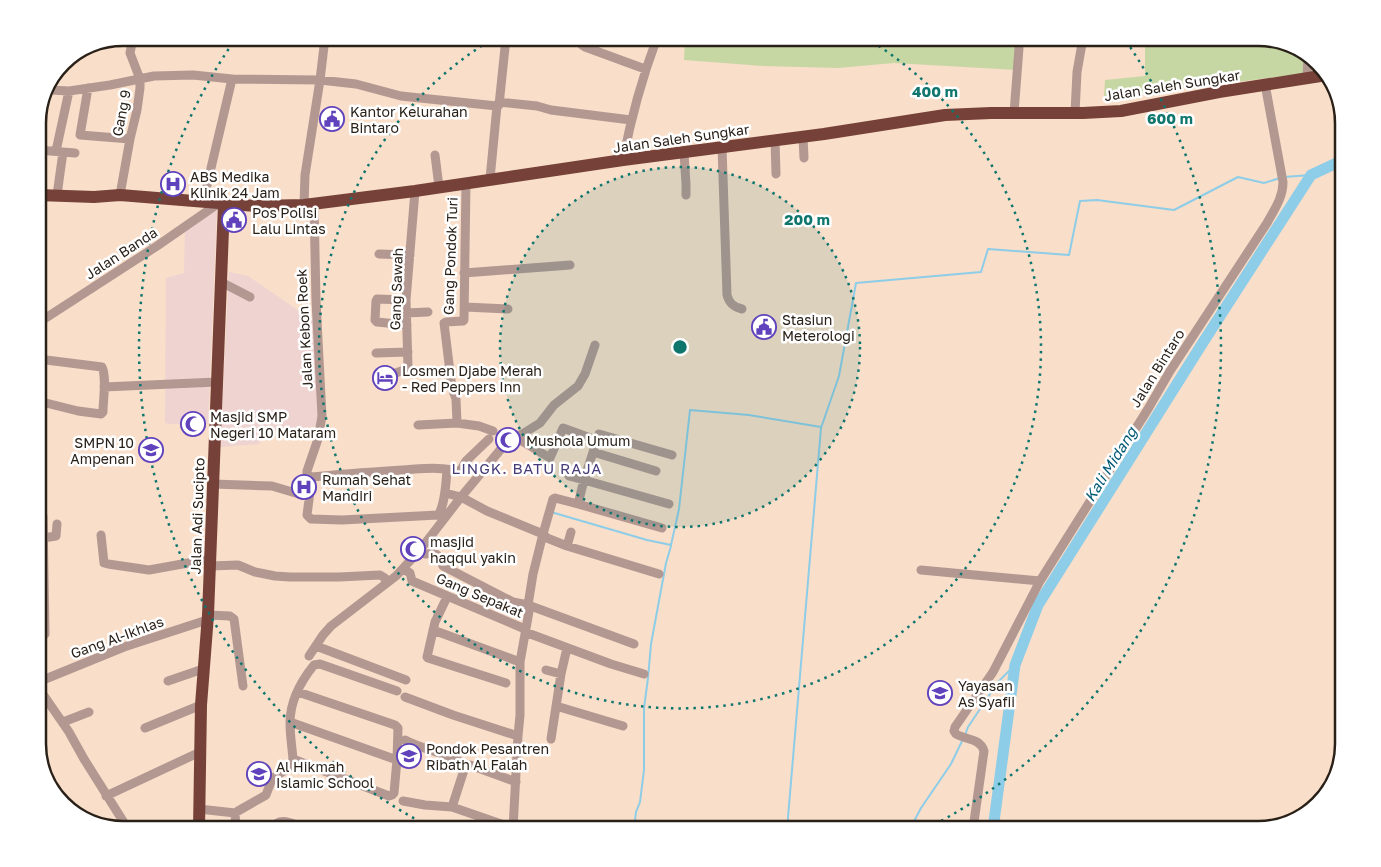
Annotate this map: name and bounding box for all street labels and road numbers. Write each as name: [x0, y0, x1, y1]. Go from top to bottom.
street label: Jalan Saleh Sungkar: [1103, 66, 1242, 104]
street label: Gang 9: [108, 88, 134, 138]
street label: Jalan Saleh Sungkar: [612, 120, 751, 156]
street label: Gang Pondok Turi: [439, 197, 461, 315]
street label: Jalan Banda: [82, 223, 160, 283]
street label: Gang Sawah: [386, 247, 406, 331]
street label: Jalan Kebon Roek: [292, 268, 316, 390]
street label: Jalan Bintaro: [1126, 326, 1188, 410]
street label: Jalan Adi Sucipto: [186, 457, 208, 575]
street label: Gang Sepakat: [434, 569, 526, 621]
street label: Gang Al-Ikhlas: [68, 612, 166, 662]

